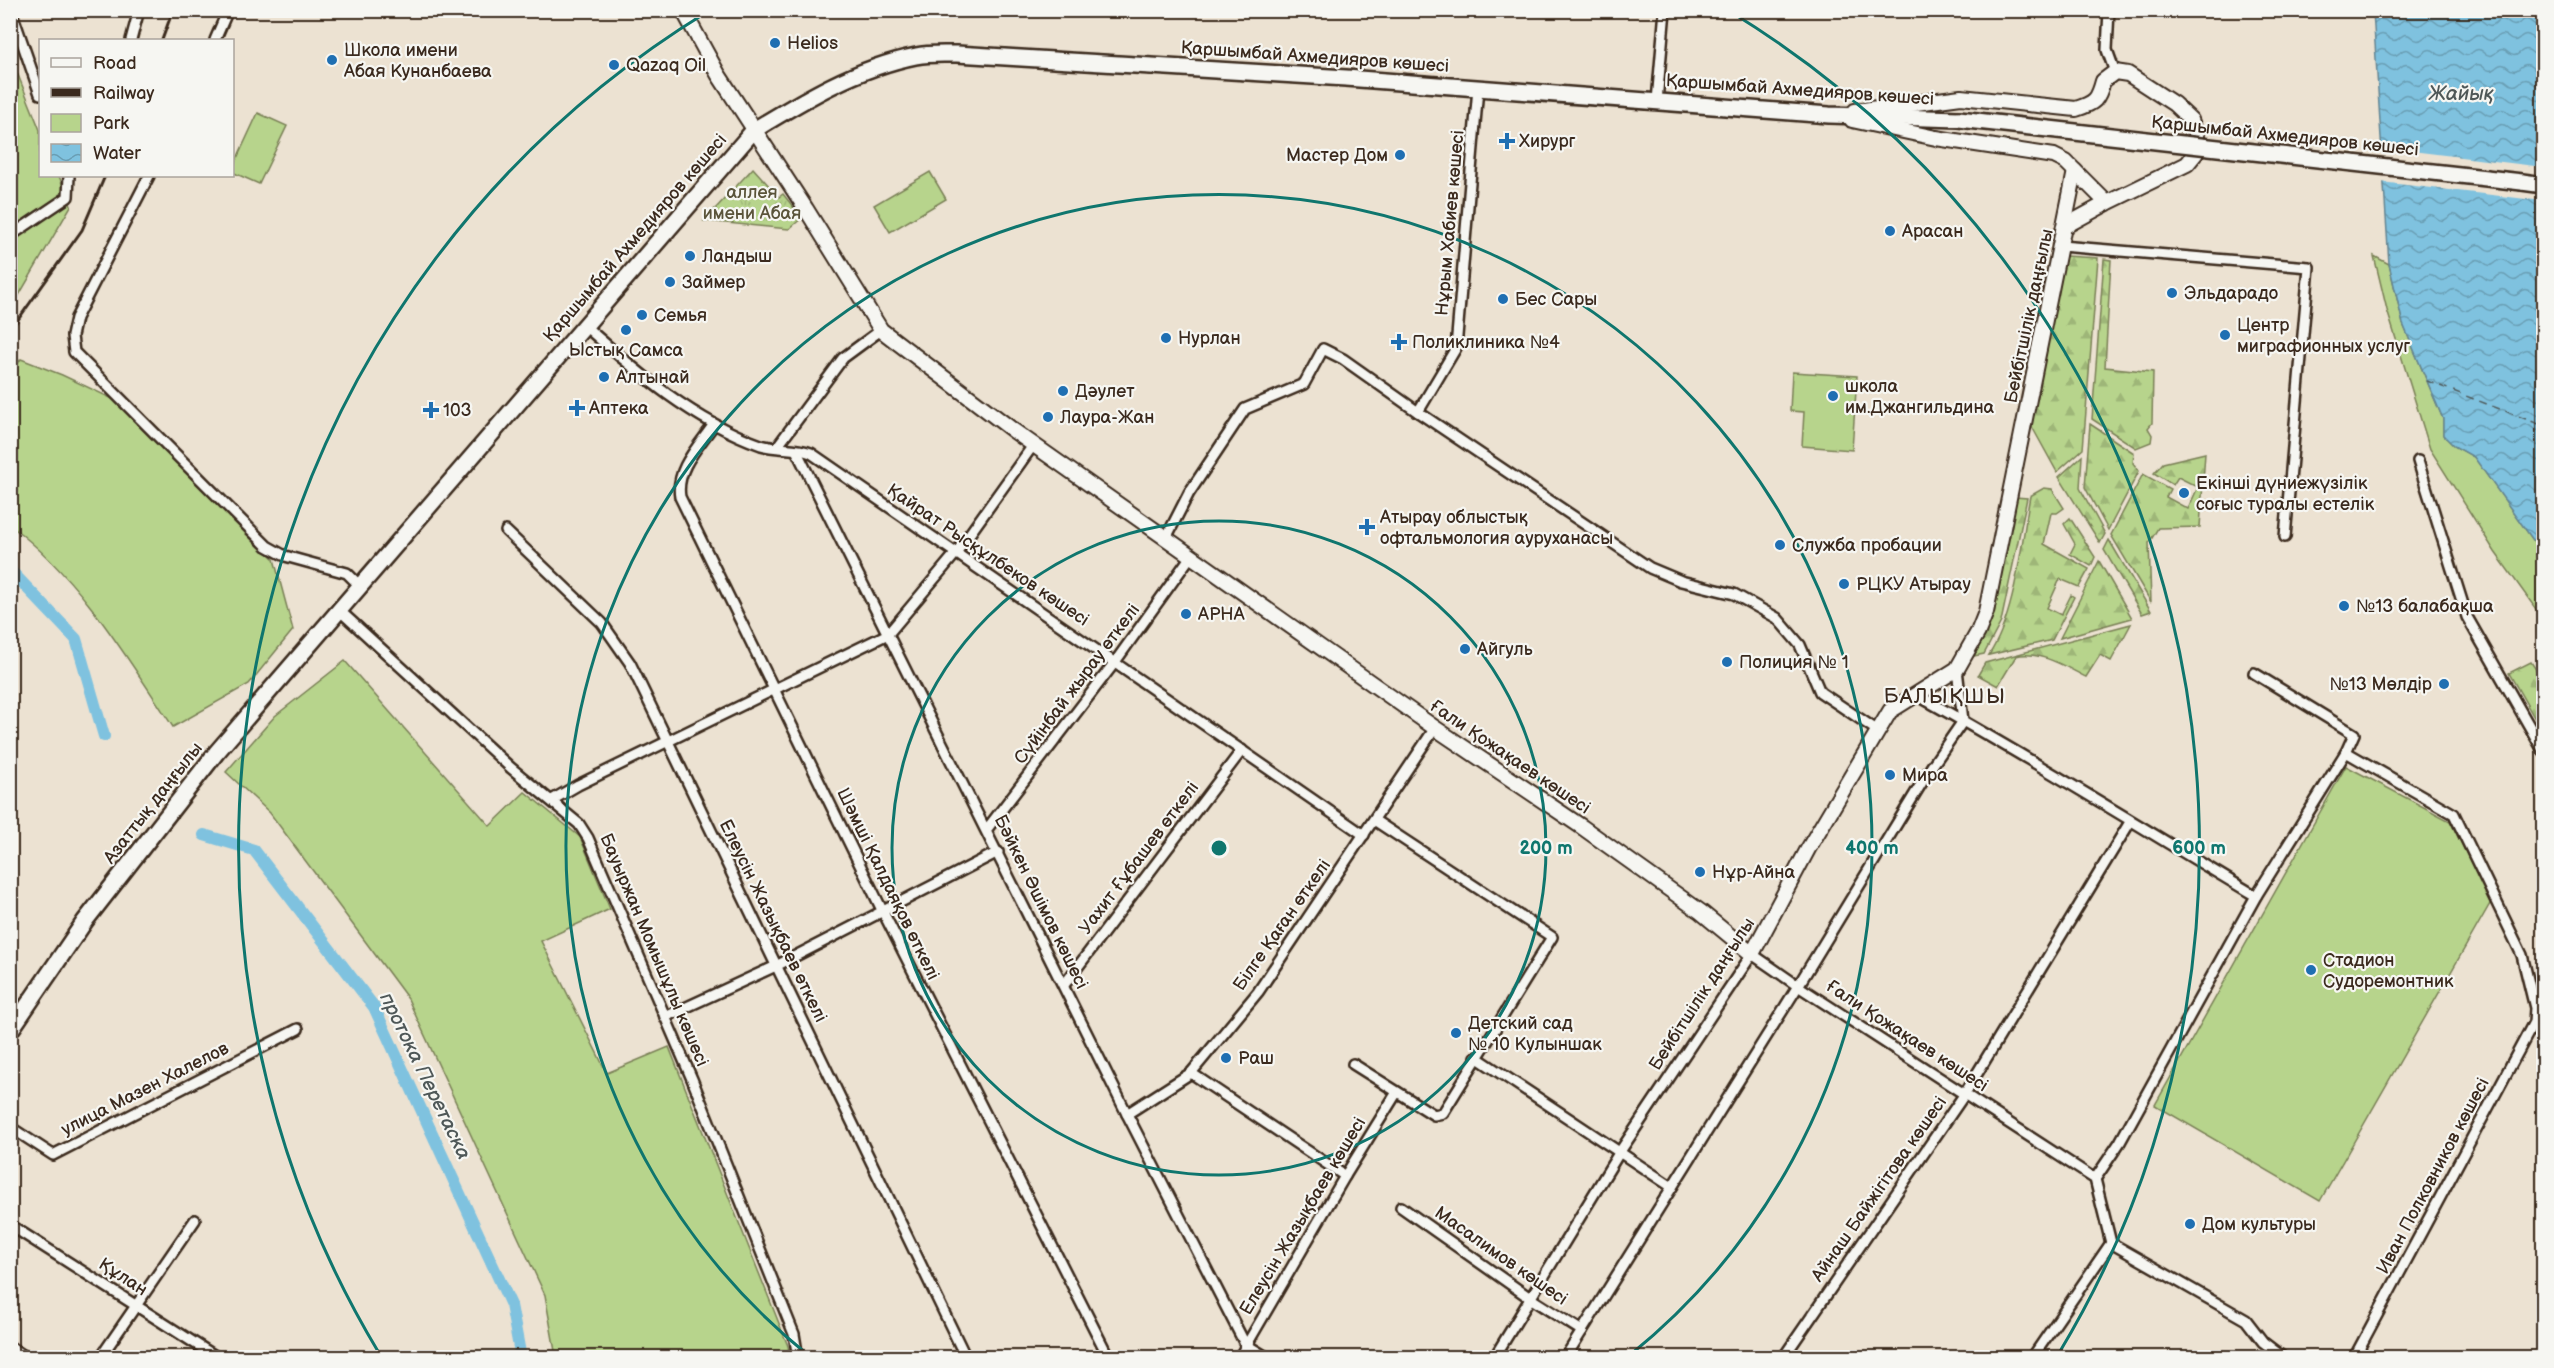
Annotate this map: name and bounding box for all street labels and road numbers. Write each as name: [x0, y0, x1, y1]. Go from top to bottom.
street label: Қаршымбай Ахмедияров көшесі: [1180, 37, 1450, 77]
street label: Қаршымбай Ахмедияров көшесі: [1665, 70, 1935, 110]
street label: Қаршымбай Ахмедияров көшесі: [2150, 112, 2420, 160]
street label: Нұрым Хабиев көшесі: [1431, 129, 1469, 317]
street label: Қаршымбай Ахмедияров көшесі: [539, 130, 731, 346]
street label: Бейбітшілік даңғылы: [2000, 227, 2058, 405]
street label: Қайрат Рысқұлбеков көшесі: [883, 479, 1093, 631]
street label: Сүйінбай жырау өткелі: [1010, 600, 1144, 768]
street label: Ғали Қожақаев көшесі: [1426, 695, 1594, 819]
street label: Азаттық даңғылы: [98, 738, 207, 869]
street label: Уахит Ғұбашев өткелі: [1075, 778, 1203, 938]
street label: Шәмші Қалдаяқов өткелі: [832, 785, 944, 983]
street label: Бәйкен Әшімов көшесі: [990, 812, 1092, 992]
street label: Елеусін Жазықбаев өткелі: [715, 816, 831, 1026]
street label: Бауыржан Момышұлы көшесі: [595, 831, 713, 1069]
street label: Білге Қаған өткелі: [1229, 855, 1335, 995]
street label: Бейбітшілік даңғылы: [1645, 914, 1759, 1074]
street label: Ғали Қожақаев көшесі: [1822, 976, 1992, 1096]
street label: улица Мазен Халелов: [58, 1037, 233, 1140]
street label: Иван Полковников көшесі: [2372, 1074, 2494, 1278]
street label: Айнаш Байжігітова көшесі: [1806, 1092, 1951, 1286]
street label: Елеусін Жазықбаев көшесі: [1236, 1113, 1370, 1319]
street label: Масалимов көшесі: [1431, 1202, 1571, 1310]
street label: Құлан: [95, 1254, 151, 1300]

